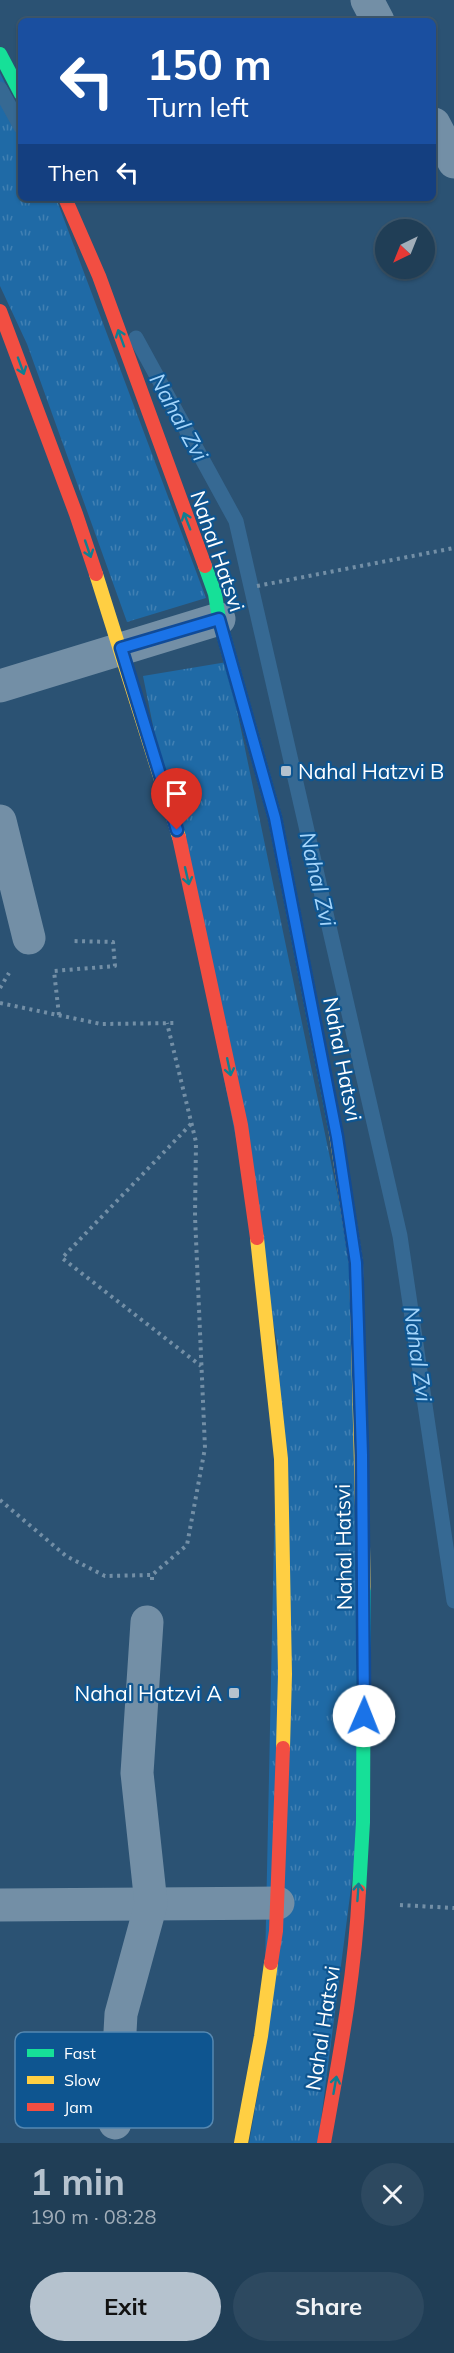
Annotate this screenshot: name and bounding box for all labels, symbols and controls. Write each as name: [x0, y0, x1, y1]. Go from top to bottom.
text: 150 m: [147, 38, 272, 91]
icon: left: [48, 42, 126, 120]
text: Turn left: [147, 90, 249, 124]
icon: left: [111, 156, 144, 189]
text: Then: [48, 159, 99, 187]
north arrow: [375, 219, 435, 279]
map controls: [375, 219, 435, 279]
one-way arrow: [114, 329, 125, 348]
one-way arrow: [17, 356, 28, 375]
water label: Nahal Zvi: [143, 368, 215, 466]
street label: Nahal Hatsvi: [185, 487, 251, 615]
one-way arrow: [181, 512, 192, 531]
one-way arrow: [84, 539, 95, 558]
place label: Nahal Hatzvi B: [298, 758, 444, 784]
marker: Nahal Hatzvi B: [279, 764, 293, 778]
pin: [151, 768, 202, 830]
icon: arrive: [160, 777, 193, 810]
water label: Nahal Zvi: [294, 829, 343, 930]
one-way arrow: [182, 866, 194, 885]
street label: Nahal Hatsvi: [318, 995, 368, 1123]
one-way arrow: [224, 1056, 235, 1076]
water label: Nahal Zvi: [397, 1304, 439, 1404]
street label: Nahal Hatsvi: [329, 1484, 357, 1610]
place label: Nahal Hatzvi A: [74, 1680, 223, 1706]
position arrow: [332, 1684, 396, 1748]
marker: Nahal Hatzvi A: [227, 1686, 241, 1700]
one-way arrow: [353, 1883, 364, 1903]
street label: Nahal Hatsvi: [299, 1964, 345, 2092]
legend: [15, 2032, 213, 2128]
text: Fast: [64, 2043, 96, 2063]
text: Slow: [64, 2070, 101, 2090]
one-way arrow: [329, 2076, 340, 2096]
text: Jam: [64, 2097, 93, 2117]
text: 1 min: [30, 2159, 125, 2204]
button: close: [361, 2163, 424, 2226]
text: 190 m · 08:28: [30, 2204, 156, 2229]
button: Exit: [30, 2272, 221, 2341]
button: Share: [233, 2272, 424, 2341]

